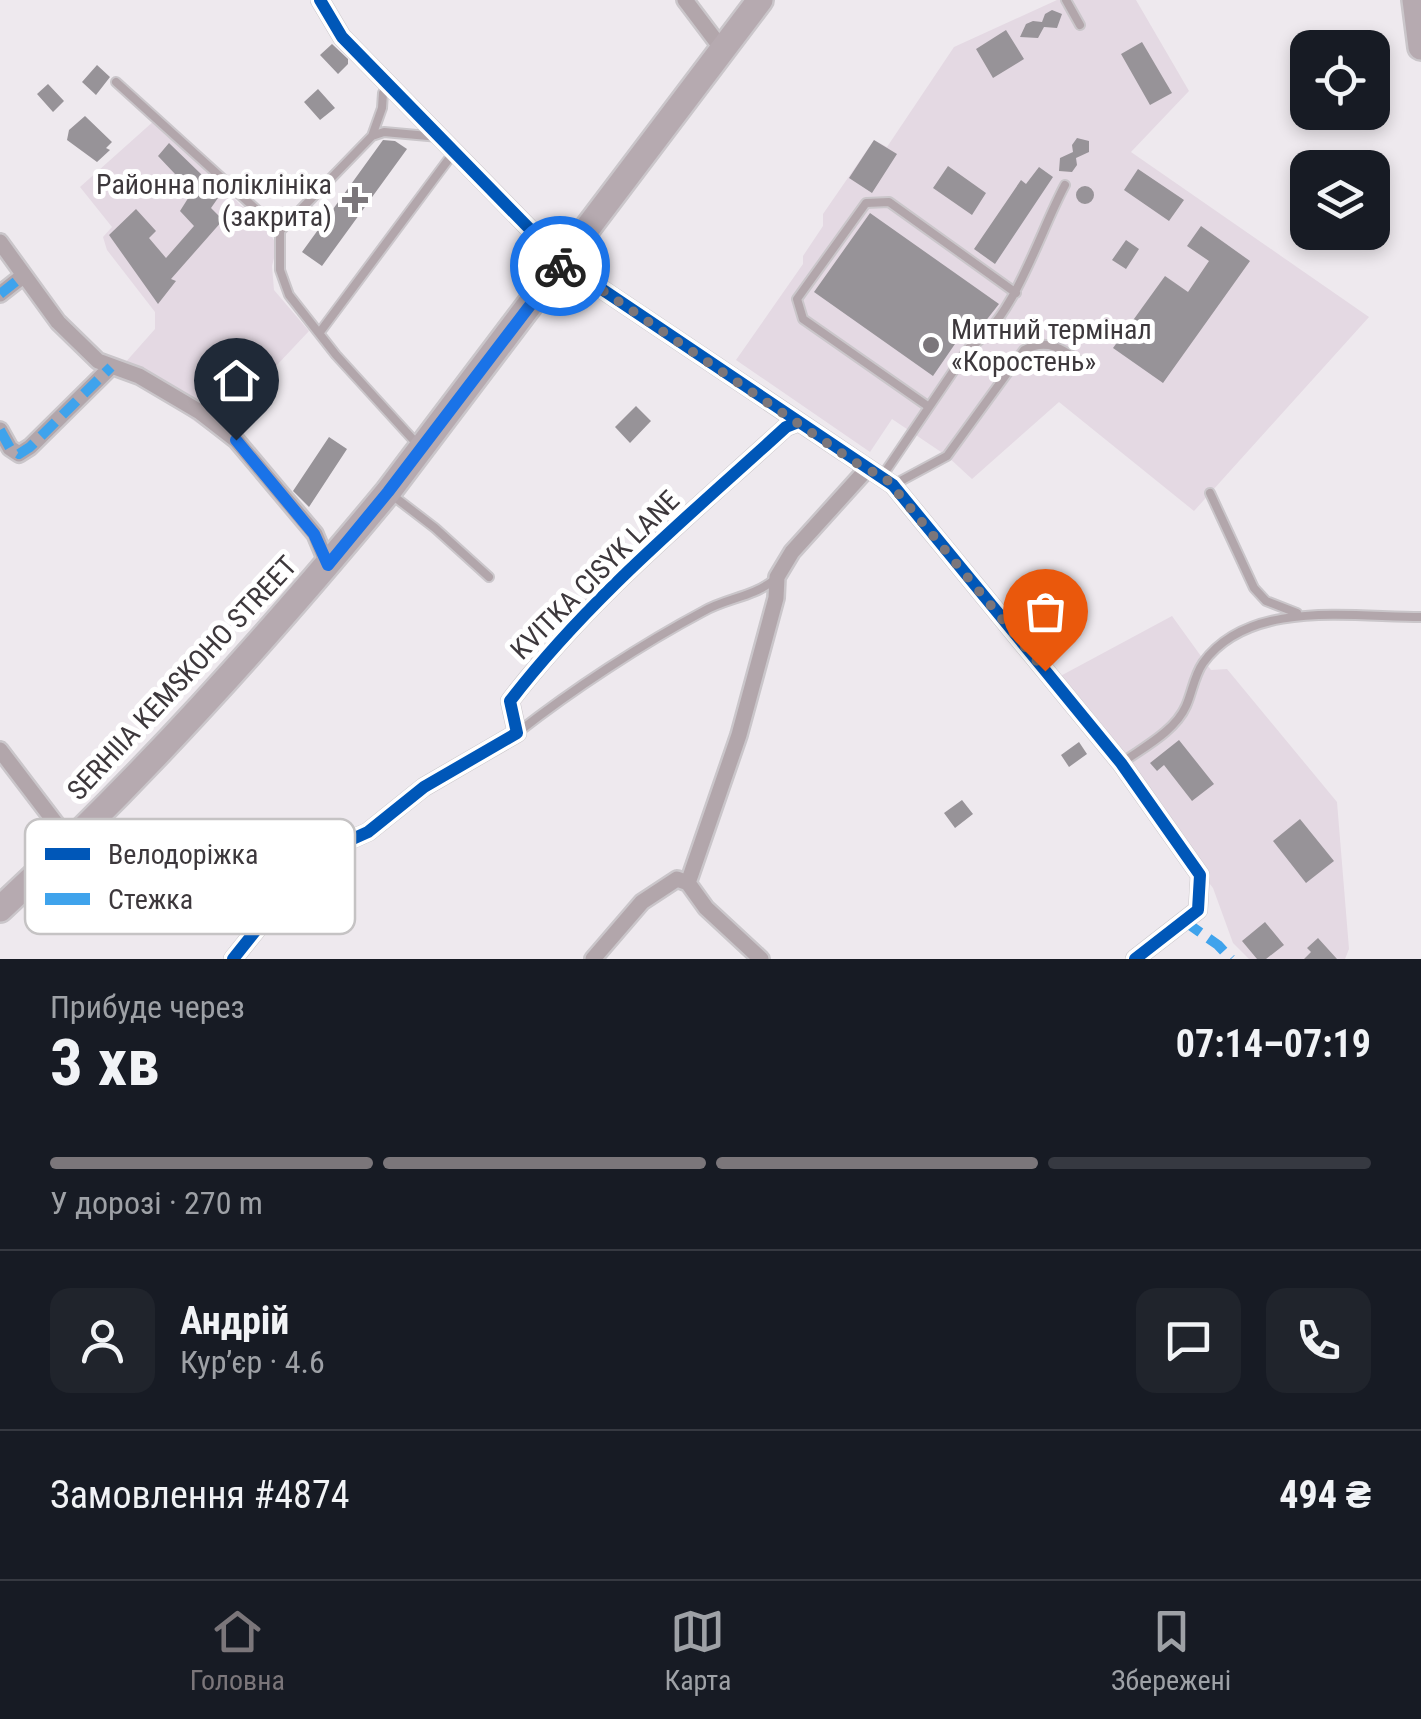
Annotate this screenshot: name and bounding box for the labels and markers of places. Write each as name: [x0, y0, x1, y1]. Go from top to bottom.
place label: Районна поліклініка (закрита): [96, 168, 332, 233]
marker: Районна поліклініка (закрита): [342, 187, 368, 213]
place label: Митний термінал «Коростень»: [951, 313, 1152, 378]
marker: Митний термінал «Коростень»: [920, 334, 942, 356]
pin: [194, 338, 279, 441]
pin: [1003, 569, 1088, 672]

